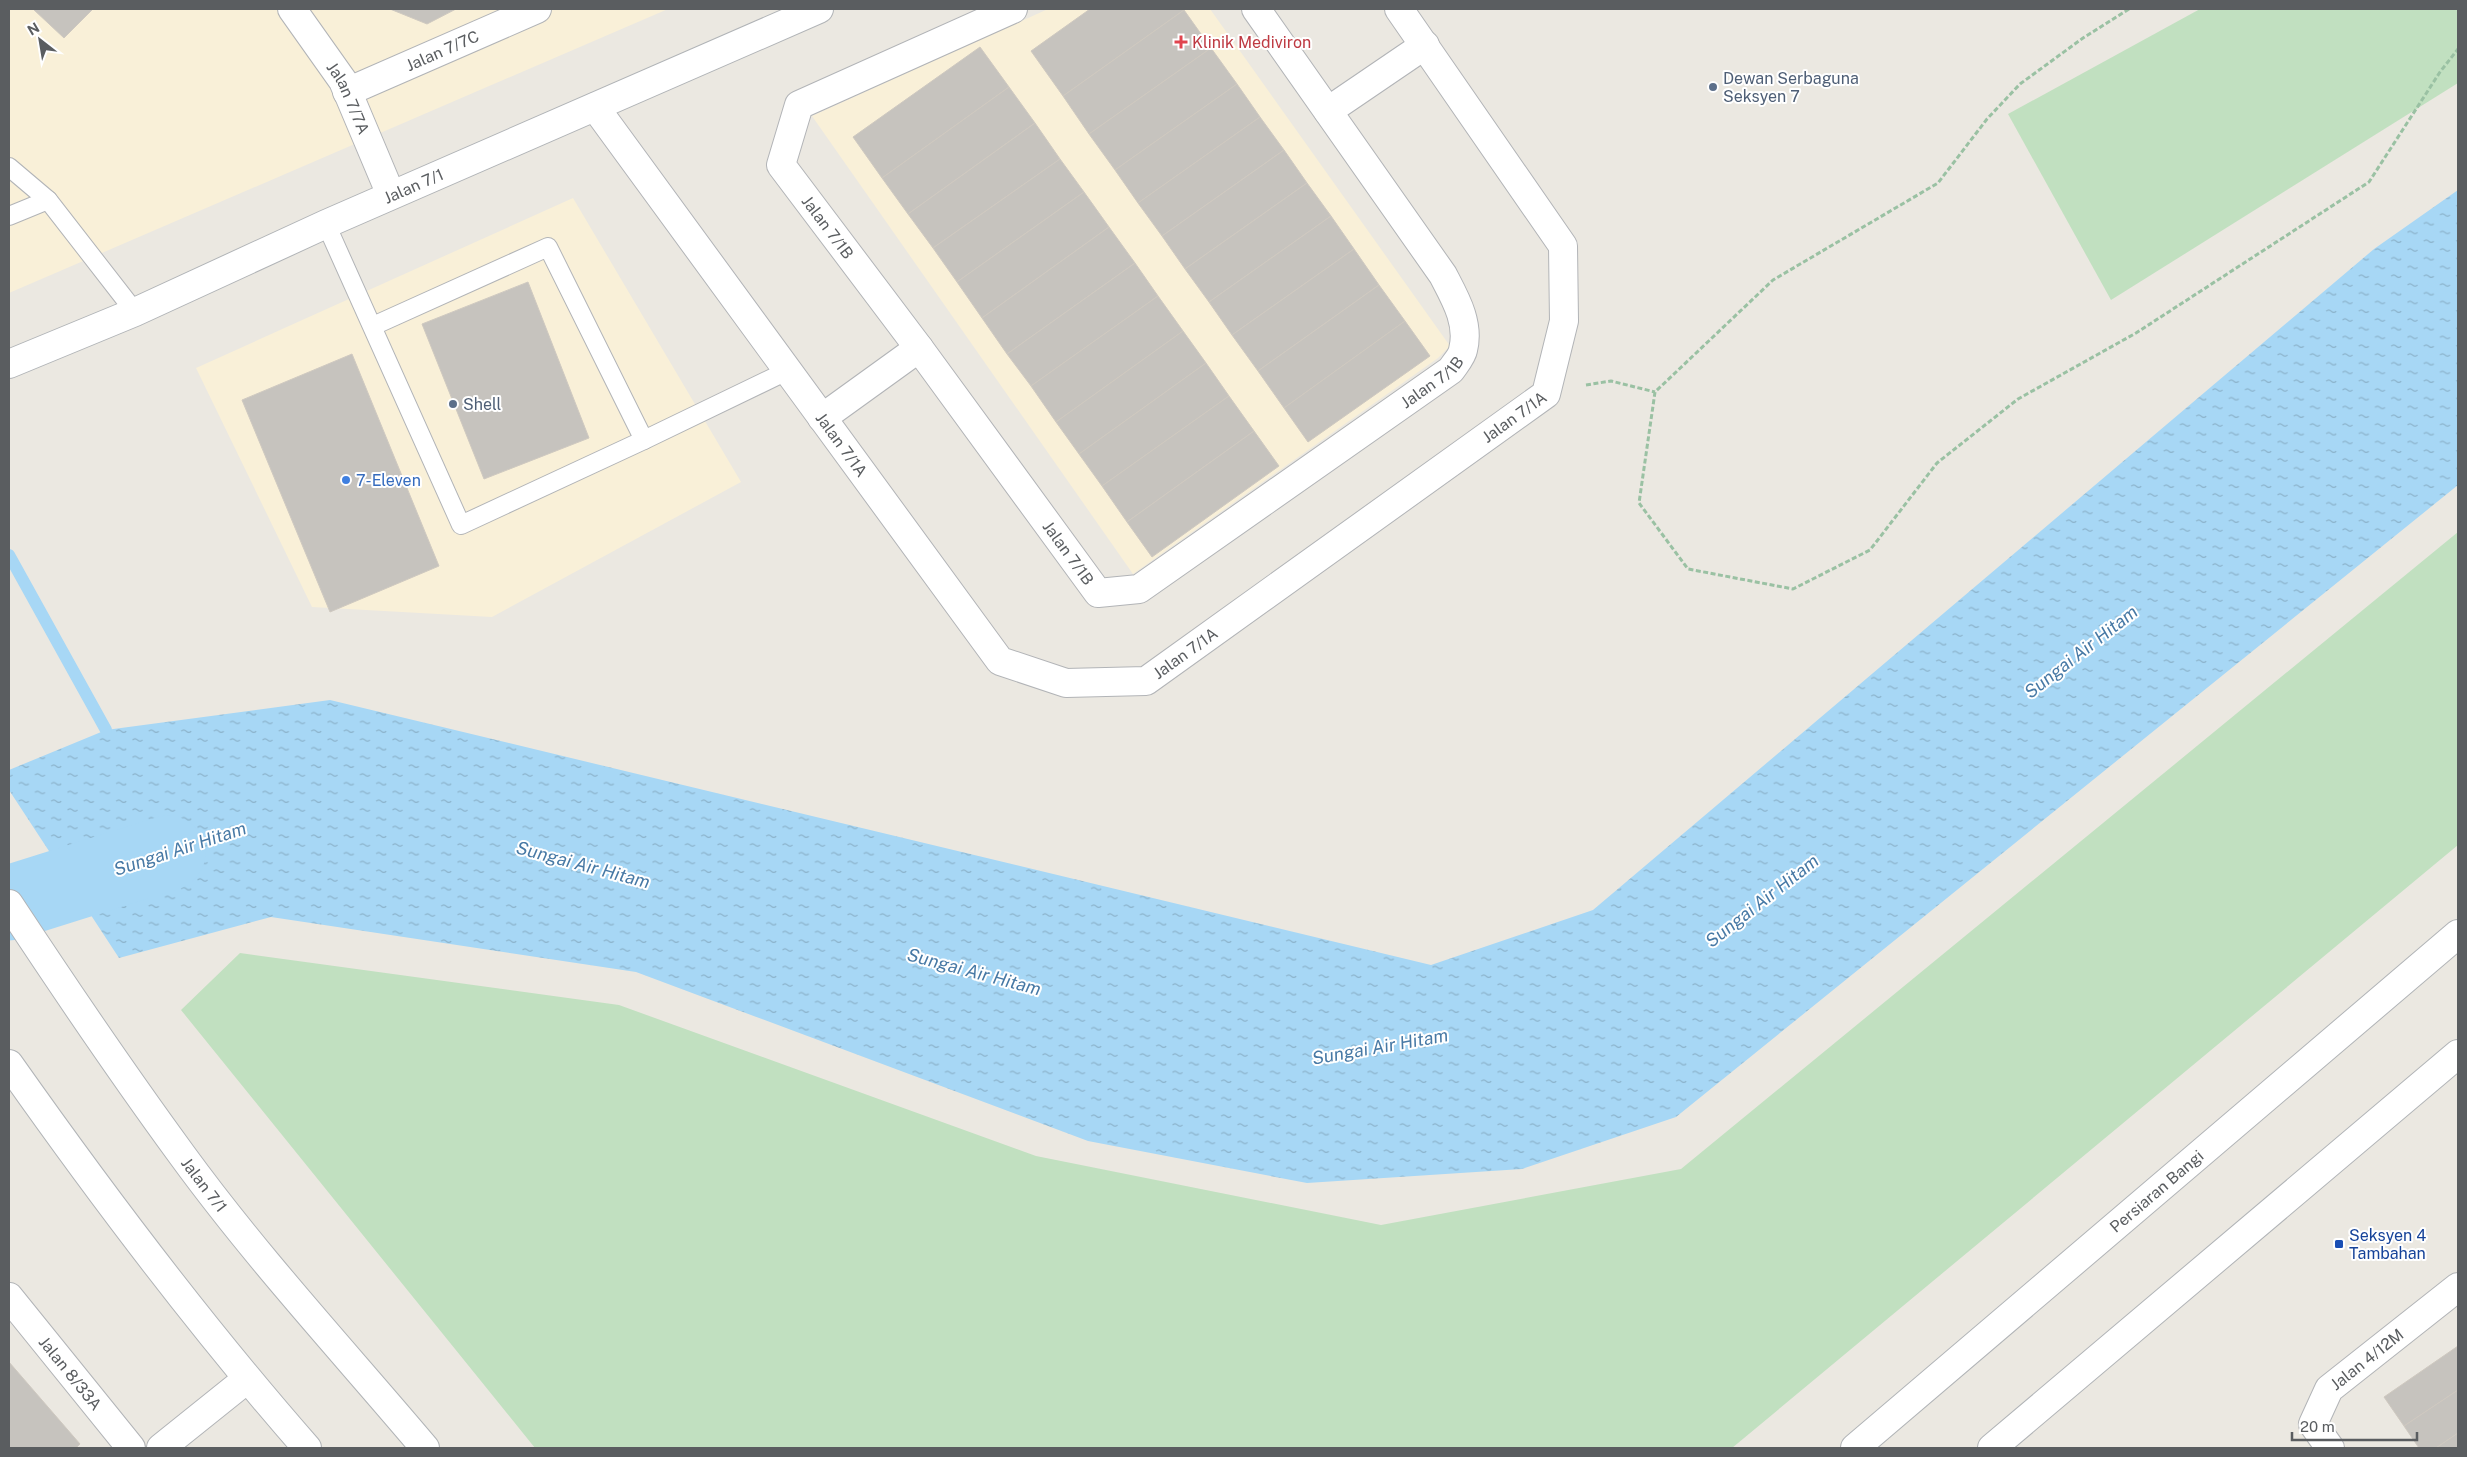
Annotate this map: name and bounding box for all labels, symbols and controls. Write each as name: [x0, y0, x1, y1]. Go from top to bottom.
north arrow: [15, 15, 65, 65]
text: N: [24, 19, 42, 39]
street label: Jalan 7/7C: [403, 27, 482, 75]
place label: Klinik Mediviron: [1192, 33, 1311, 52]
marker: Klinik Mediviron: [1174, 35, 1188, 49]
street label: Jalan 7/7A: [323, 58, 373, 137]
place label: Dewan Serbaguna Seksyen 7: [1723, 69, 1859, 106]
marker: Dewan Serbaguna Seksyen 7: [1707, 81, 1719, 93]
street label: Jalan 7/1: [381, 165, 447, 208]
street label: Jalan 7/1B: [797, 192, 857, 263]
street label: Jalan 7/1B: [1397, 353, 1468, 412]
street label: Jalan 7/1A: [1478, 388, 1550, 447]
place label: Shell: [463, 395, 502, 414]
marker: Shell: [447, 398, 459, 410]
street label: Jalan 7/1A: [811, 409, 871, 481]
place label: 7-Eleven: [356, 471, 421, 490]
marker: 7-Eleven: [340, 474, 352, 486]
street label: Jalan 7/1B: [1039, 517, 1098, 589]
water label: Sungai Air Hitam: [2020, 601, 2142, 702]
street label: Jalan 7/1A: [1149, 624, 1221, 683]
water label: Sungai Air Hitam: [111, 817, 249, 880]
water label: Sungai Air Hitam: [514, 837, 652, 893]
water label: Sungai Air Hitam: [1701, 850, 1823, 951]
water label: Sungai Air Hitam: [905, 944, 1043, 1000]
water label: Sungai Air Hitam: [1310, 1024, 1450, 1069]
street label: Persiaran Bangi: [2106, 1146, 2207, 1237]
street label: Jalan 7/1: [177, 1154, 231, 1216]
place label: Seksyen 4 Tambahan: [2349, 1226, 2426, 1263]
marker: Seksyen 4 Tambahan: [2333, 1238, 2345, 1250]
street label: Jalan 4/12M: [2327, 1325, 2407, 1394]
street label: Jalan 8/33A: [35, 1333, 106, 1414]
scale bar: [2292, 1410, 2417, 1442]
text: 20 m: [2300, 1418, 2335, 1435]

